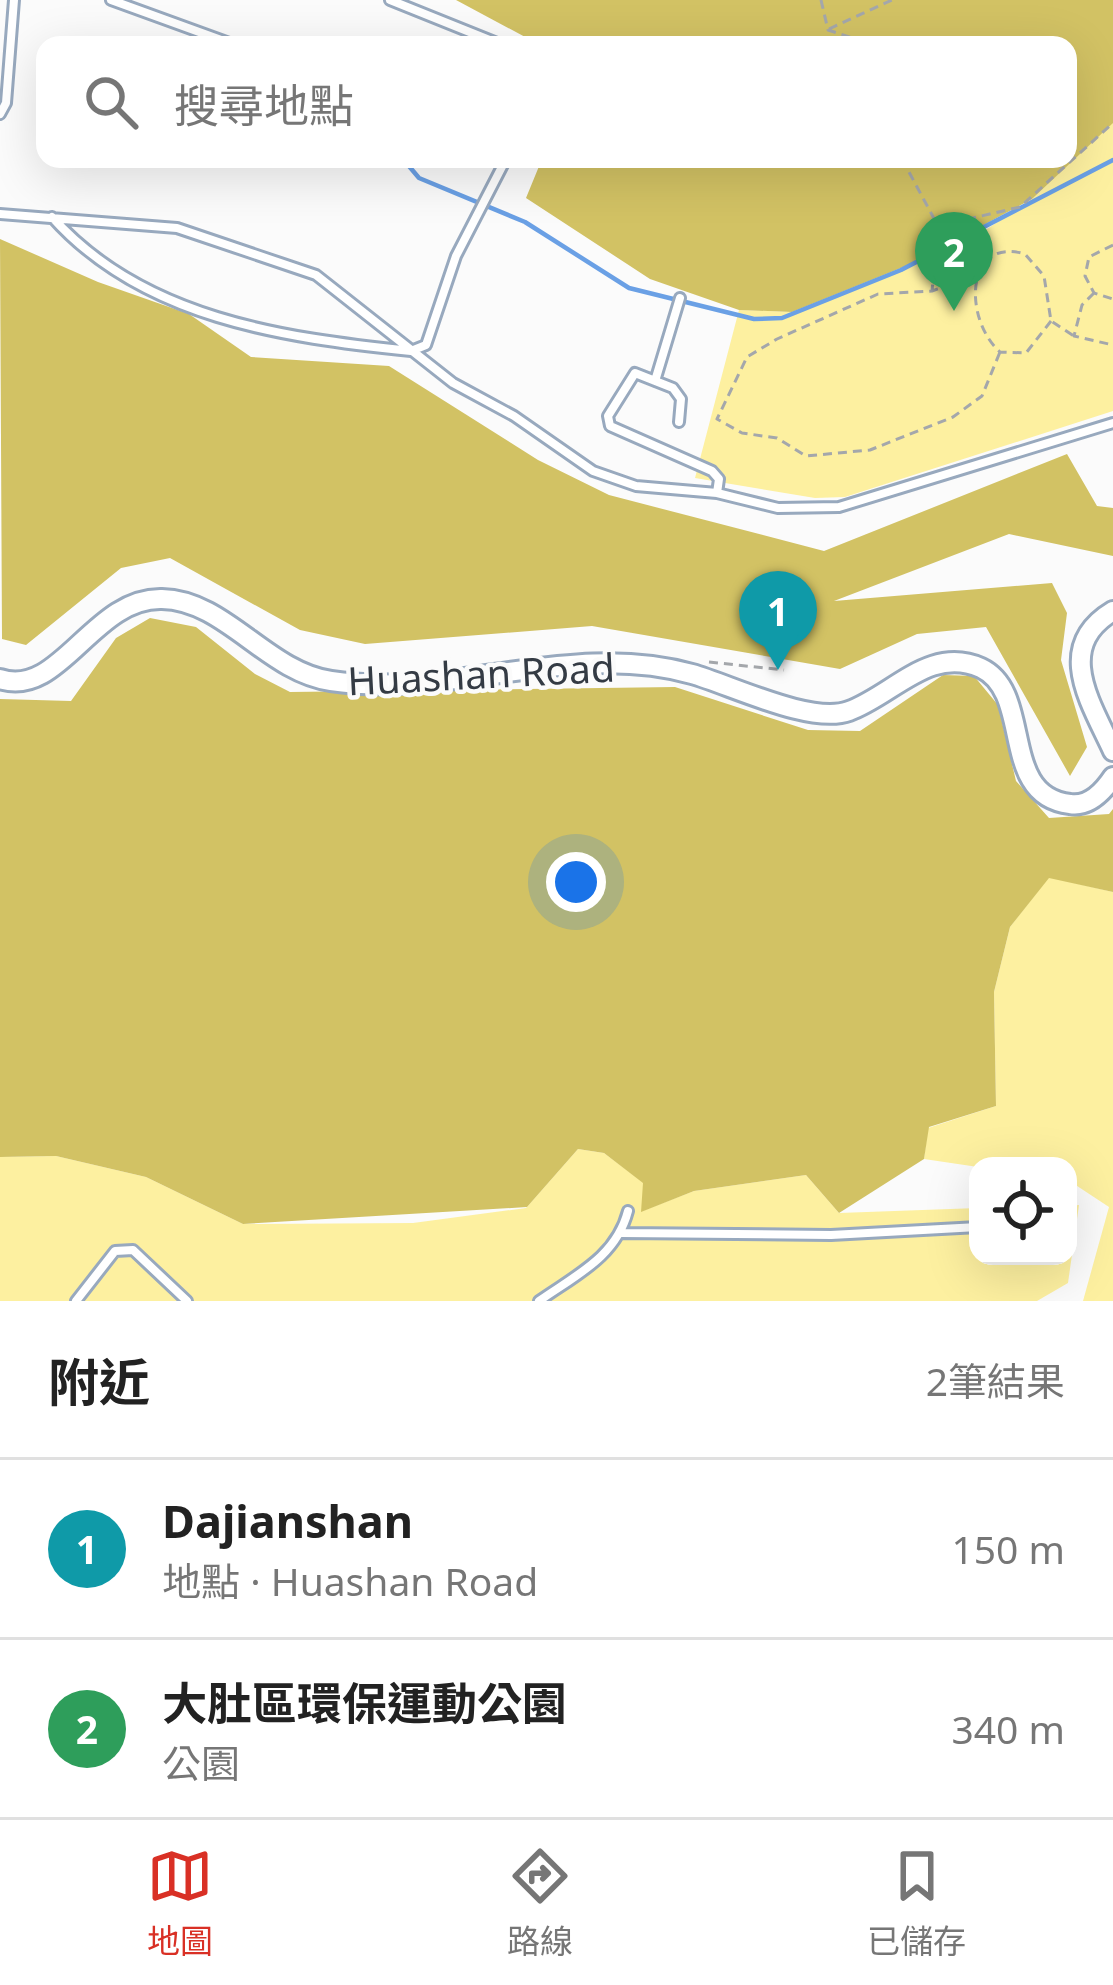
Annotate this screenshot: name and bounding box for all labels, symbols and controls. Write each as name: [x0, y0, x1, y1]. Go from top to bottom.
search box: [36, 36, 1077, 168]
icon: search: [78, 69, 144, 135]
text: 搜尋地點: [174, 74, 354, 135]
pin: 2: [915, 212, 993, 311]
pin: 1: [739, 571, 817, 670]
street label: Huashan Road: [346, 640, 616, 706]
your location: [546, 852, 606, 912]
map controls: [969, 1157, 1077, 1265]
button: locate: [969, 1157, 1077, 1265]
text: 附近: [48, 1346, 150, 1416]
text: 2筆結果: [926, 1354, 1065, 1407]
text: Dajianshan: [162, 1490, 413, 1551]
text: 1: [76, 1522, 98, 1575]
text: 150 m: [951, 1522, 1065, 1575]
text: 地點 · Huashan Road: [162, 1554, 538, 1607]
text: 大肚區環保運動公園: [162, 1672, 567, 1733]
text: 2: [76, 1702, 98, 1755]
text: 340 m: [951, 1702, 1065, 1755]
text: 公園: [162, 1736, 240, 1789]
tab: 地圖: [147, 1843, 213, 1963]
tab: 路線: [507, 1843, 573, 1963]
tab: 已儲存: [867, 1843, 966, 1963]

